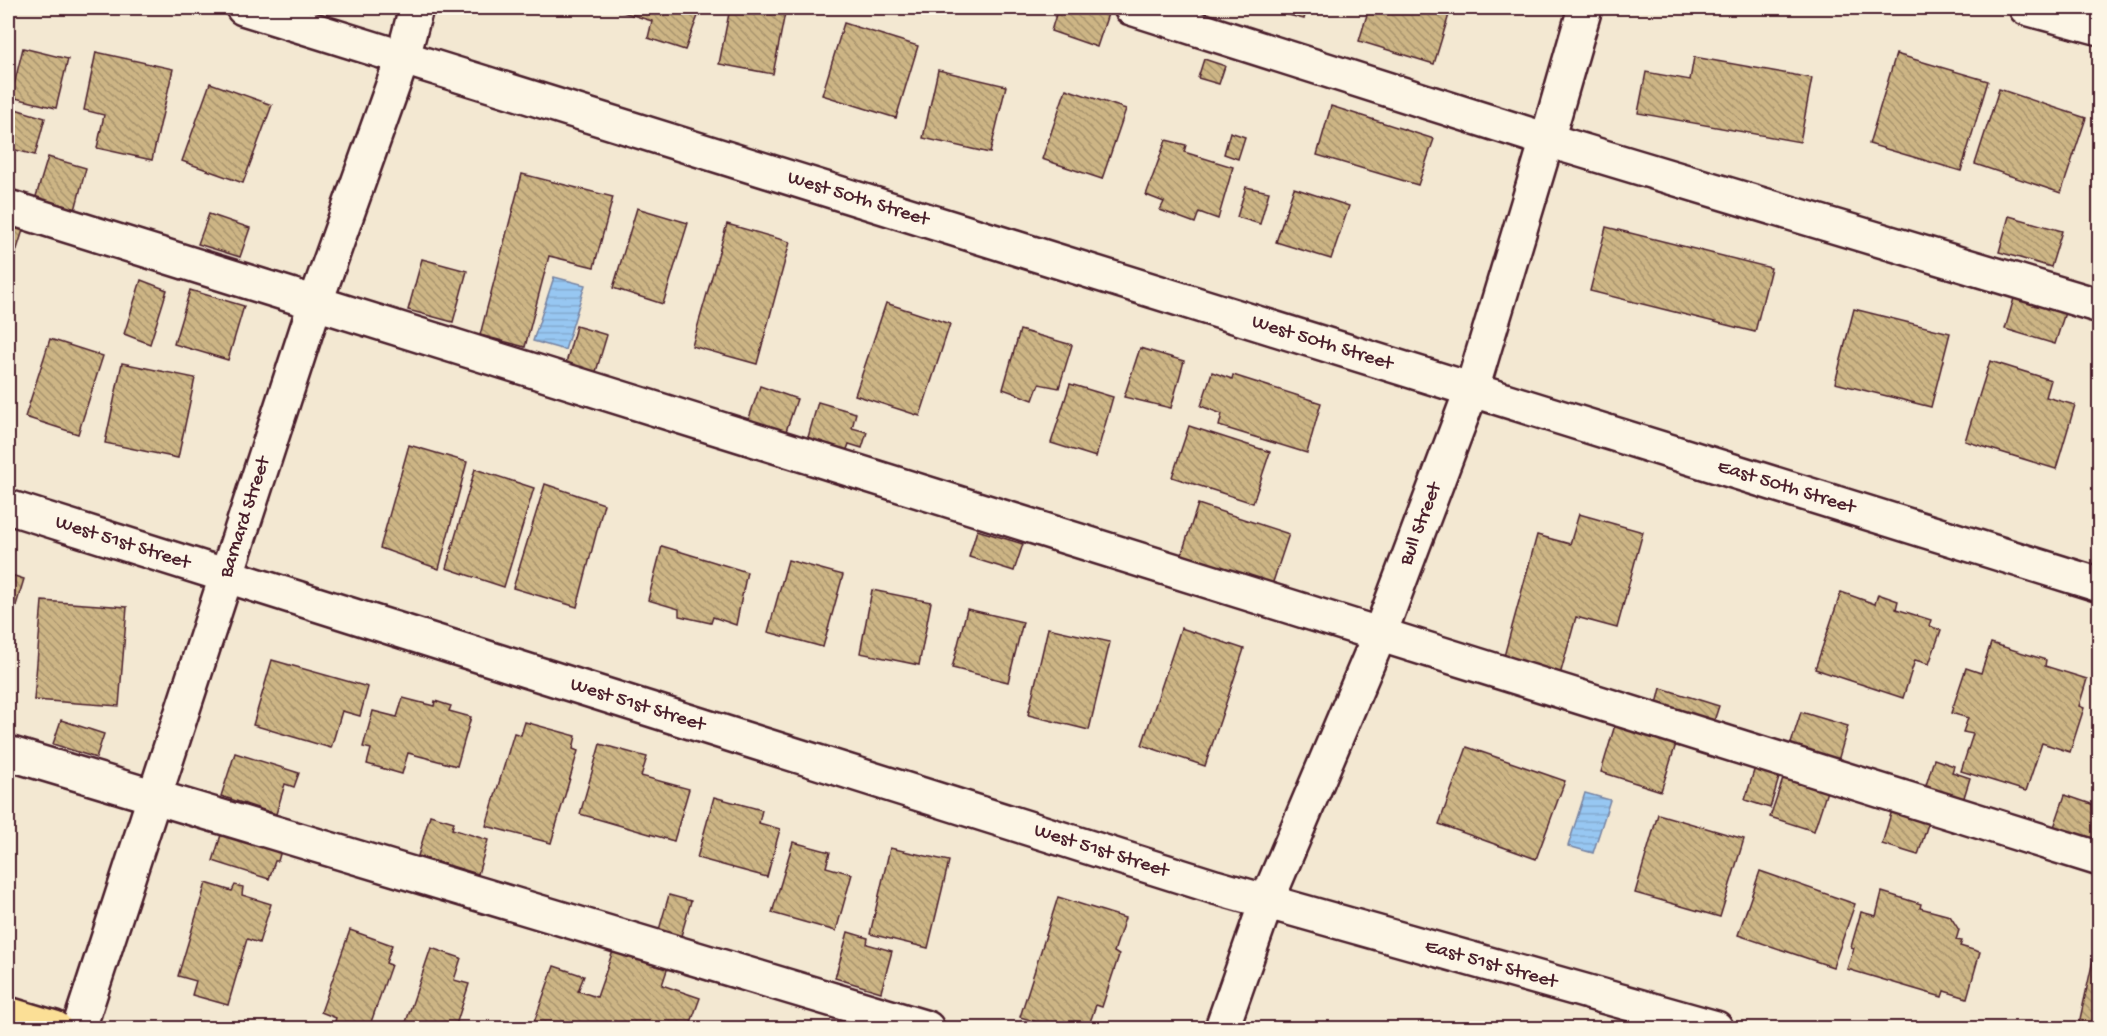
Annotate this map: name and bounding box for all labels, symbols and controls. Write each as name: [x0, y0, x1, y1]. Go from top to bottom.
street label: West 50th Street: [785, 166, 933, 232]
street label: West 50th Street: [1249, 311, 1397, 377]
street label: Barnard Street: [215, 452, 276, 582]
street label: East 50th Street: [1715, 455, 1860, 520]
street label: Bull Street: [1395, 478, 1448, 570]
street label: West 51st Street: [52, 511, 194, 576]
street label: West 51st Street: [567, 673, 709, 738]
street label: West 51st Street: [1031, 819, 1173, 884]
street label: East 51st Street: [1422, 935, 1561, 995]

